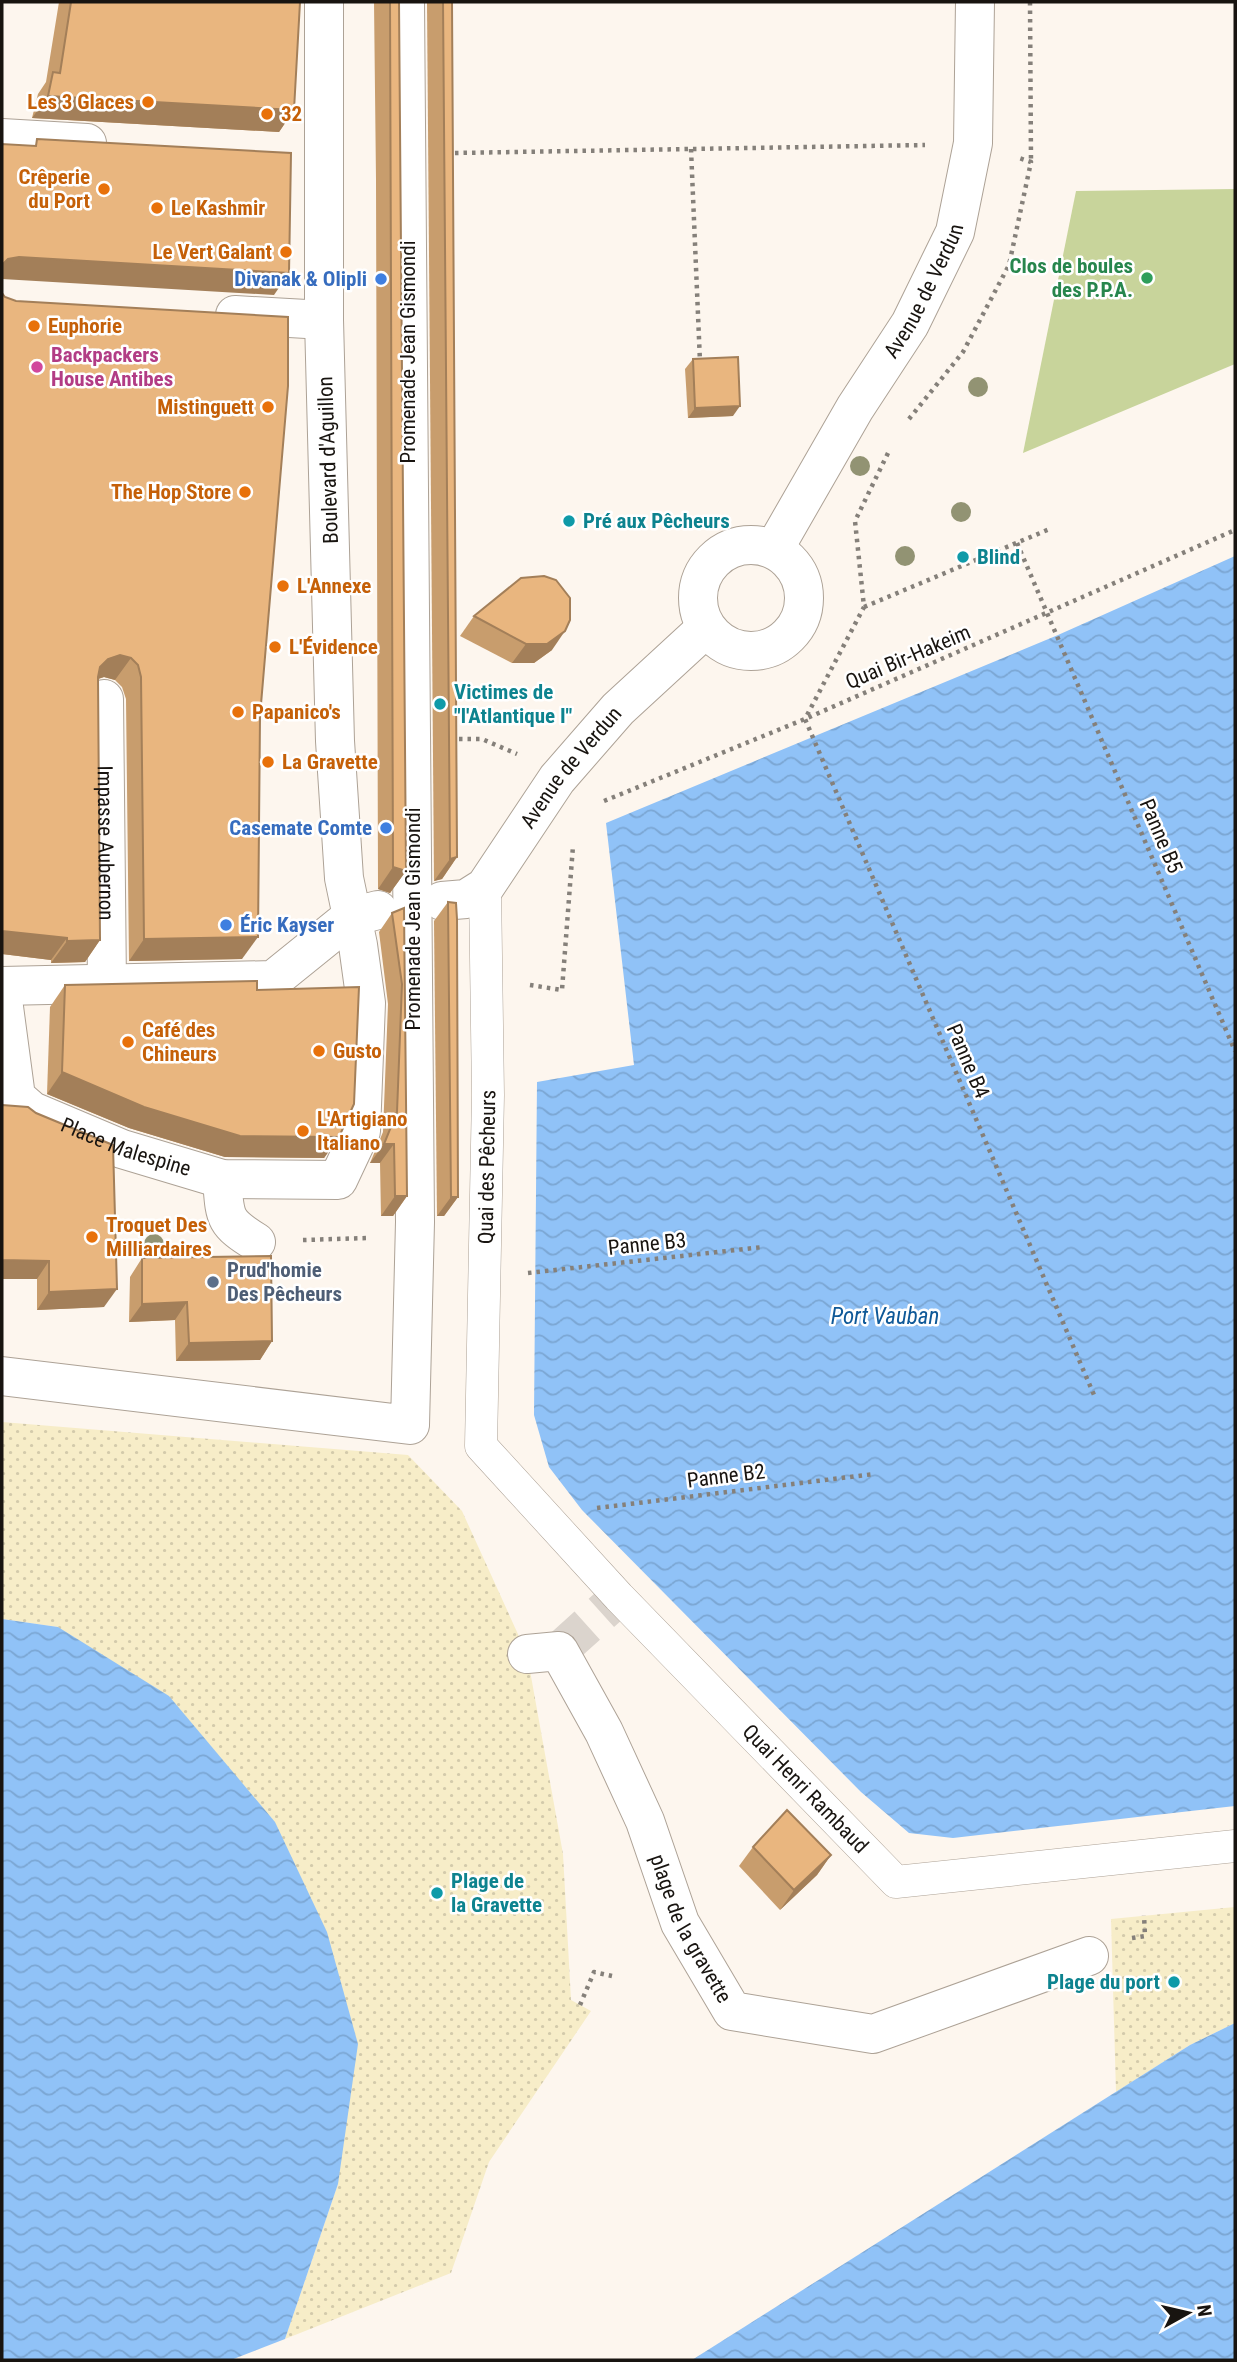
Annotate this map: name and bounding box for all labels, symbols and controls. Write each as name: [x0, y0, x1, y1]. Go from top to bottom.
place label: Les 3 Glaces: [27, 90, 134, 114]
marker: Les 3 Glaces: [140, 94, 156, 110]
place label: 32: [281, 102, 302, 126]
marker: 32: [259, 106, 275, 122]
place label: Crêperie du Port: [18, 165, 90, 213]
marker: Crêperie du Port: [96, 181, 112, 197]
place label: Le Kashmir: [171, 196, 265, 220]
marker: Le Kashmir: [149, 200, 165, 216]
street label: Avenue de Verdun: [879, 222, 968, 363]
place label: Le Vert Galant: [152, 240, 272, 264]
street label: Promenade Jean Gismondi: [396, 241, 420, 463]
marker: Le Vert Galant: [278, 244, 294, 260]
place label: Clos de boules des P.P.A.: [1010, 254, 1133, 302]
place label: Divanak & Olipli: [234, 267, 367, 291]
marker: Clos de boules des P.P.A.: [1139, 270, 1155, 286]
marker: Divanak & Olipli: [373, 271, 389, 287]
place label: Euphorie: [48, 314, 122, 338]
marker: Euphorie: [26, 318, 42, 334]
place label: Backpackers House Antibes: [51, 343, 173, 391]
marker: Backpackers House Antibes: [29, 359, 45, 375]
street label: Boulevard d'Aguillon: [313, 376, 343, 544]
place label: Mistinguett: [157, 395, 254, 419]
marker: Mistinguett: [260, 399, 276, 415]
place label: The Hop Store: [111, 480, 231, 504]
marker: The Hop Store: [237, 484, 253, 500]
place label: Pré aux Pêcheurs: [583, 509, 730, 533]
marker: Pré aux Pêcheurs: [561, 513, 577, 529]
place label: Blind: [977, 545, 1020, 569]
marker: Blind: [955, 549, 971, 565]
place label: L'Annexe: [297, 574, 371, 598]
marker: L'Annexe: [275, 578, 291, 594]
street label: Quai Bir-Hakeim: [842, 620, 974, 694]
place label: L'Évidence: [289, 635, 378, 659]
marker: L'Évidence: [267, 639, 283, 655]
place label: Victimes de "l'Atlantique I": [454, 680, 573, 728]
marker: Victimes de "l'Atlantique I": [432, 696, 448, 712]
place label: Papanico's: [252, 700, 341, 724]
street label: Avenue de Verdun: [516, 702, 626, 833]
marker: Papanico's: [230, 704, 246, 720]
place label: La Gravette: [282, 750, 378, 774]
marker: La Gravette: [260, 754, 276, 770]
street label: Impasse Aubernon: [93, 765, 118, 921]
street label: Panne B5: [1135, 795, 1187, 877]
street label: Promenade Jean Gismondi: [401, 808, 425, 1030]
place label: Casemate Comte: [229, 816, 372, 840]
marker: Casemate Comte: [378, 820, 394, 836]
place label: Éric Kayser: [240, 913, 334, 937]
marker: Éric Kayser: [218, 917, 234, 933]
place label: Café des Chineurs: [142, 1018, 217, 1066]
street label: Panne B4: [942, 1020, 994, 1102]
marker: Café des Chineurs: [120, 1034, 136, 1050]
place label: Gusto: [333, 1039, 382, 1063]
marker: Gusto: [311, 1043, 327, 1059]
street label: Quai des Pêcheurs: [474, 1090, 500, 1244]
place label: L'Artigiano Italiano: [317, 1107, 408, 1155]
street label: Place Malespine: [57, 1113, 194, 1181]
marker: L'Artigiano Italiano: [295, 1123, 311, 1139]
place label: Troquet Des Milliardaires: [106, 1213, 212, 1261]
street label: Panne B3: [607, 1228, 687, 1260]
marker: Troquet Des Milliardaires: [84, 1229, 100, 1245]
place label: Prud'homie Des Pêcheurs: [227, 1258, 342, 1306]
marker: Prud'homie Des Pêcheurs: [205, 1274, 221, 1290]
water label: Port Vauban: [831, 1303, 939, 1330]
street label: Panne B2: [686, 1459, 766, 1493]
street label: Quai Henri Rambaud: [738, 1720, 873, 1858]
street label: plage de la gravette: [645, 1851, 736, 2007]
place label: Plage de la Gravette: [451, 1869, 542, 1917]
marker: Plage de la Gravette: [429, 1885, 445, 1901]
place label: Plage du port: [1047, 1970, 1160, 1994]
marker: Plage du port: [1166, 1974, 1182, 1990]
north arrow: [1153, 2278, 1223, 2348]
text: N: [1192, 2303, 1217, 2318]

